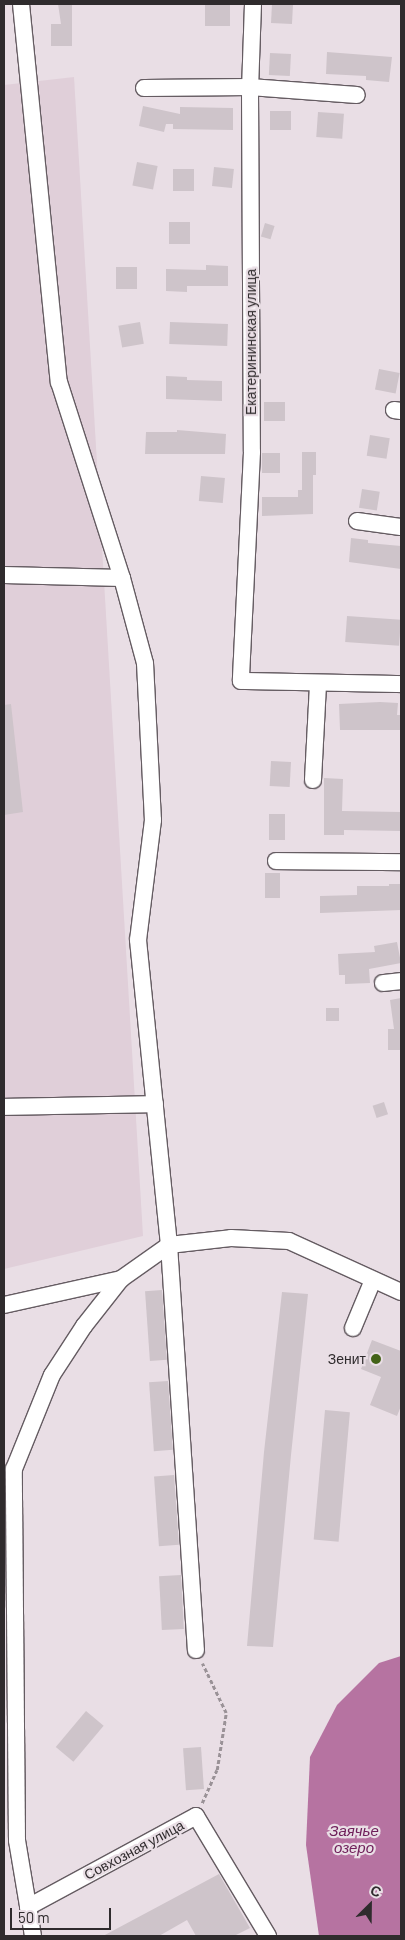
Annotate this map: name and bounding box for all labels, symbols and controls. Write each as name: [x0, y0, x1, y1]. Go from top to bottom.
street label: Екатерининская улица: [243, 269, 259, 415]
place label: Зенит: [328, 1351, 366, 1367]
marker: Зенит: [370, 1353, 382, 1365]
street label: Совхозная улица: [81, 1817, 187, 1883]
water label: Заячье озеро: [329, 1821, 379, 1856]
north arrow: [345, 1880, 395, 1930]
text: С: [368, 1881, 384, 1901]
scale bar: [12, 1898, 114, 1930]
text: 50 m: [18, 1908, 50, 1926]

